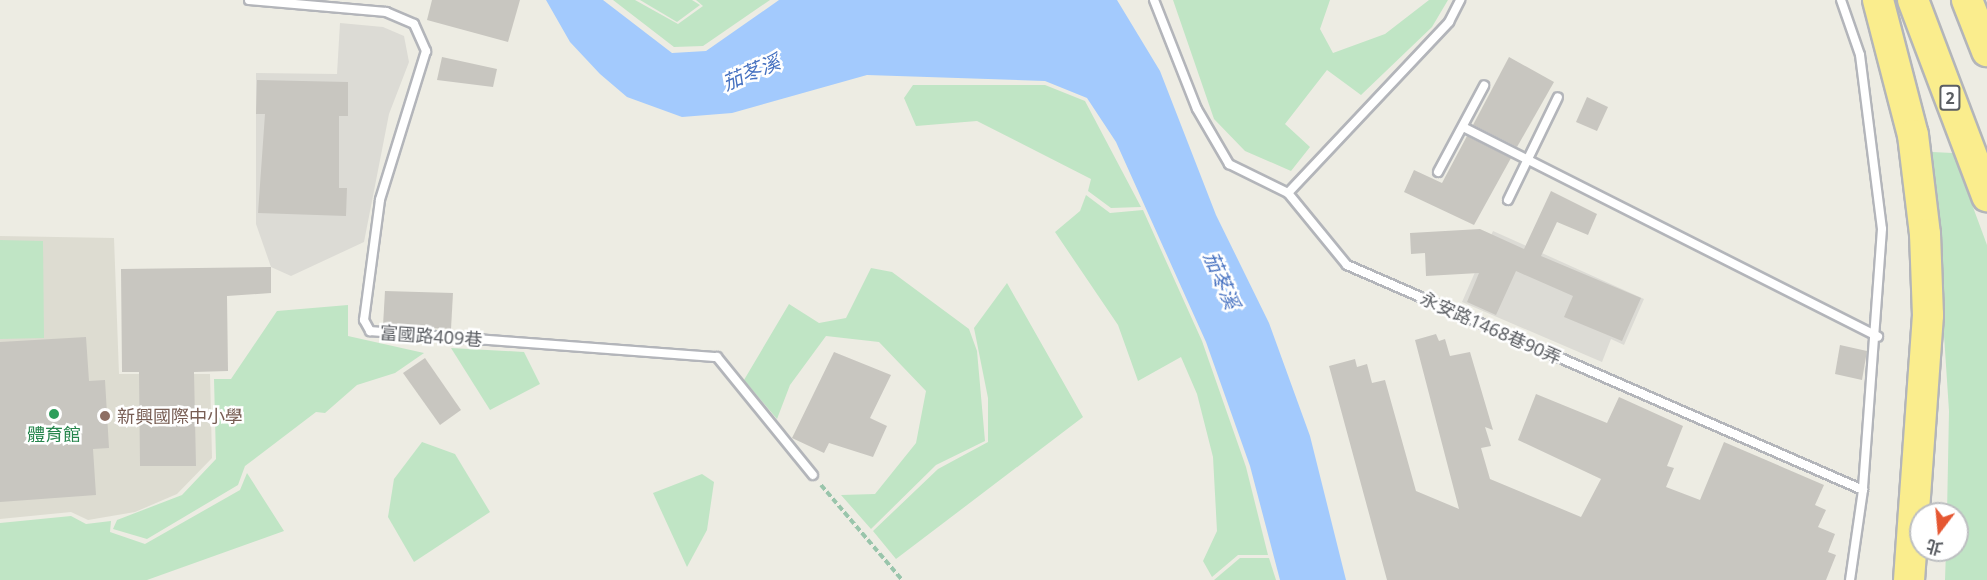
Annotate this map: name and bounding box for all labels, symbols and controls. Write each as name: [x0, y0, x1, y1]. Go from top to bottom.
water label: 茄苳溪: [719, 49, 783, 95]
road number: 2: [1938, 85, 1962, 111]
water label: 茄苳溪: [1199, 248, 1245, 312]
street label: 永安路1468巷90弄: [1417, 287, 1565, 369]
street label: 富國路409巷: [379, 322, 483, 350]
place label: 新興國際中小學: [117, 405, 243, 427]
marker: 體育館: [47, 407, 61, 421]
marker: 新興國際中小學: [98, 409, 112, 423]
place label: 體育館: [27, 423, 81, 445]
north arrow: [1909, 502, 1969, 562]
text: 北: [1924, 535, 1945, 560]

